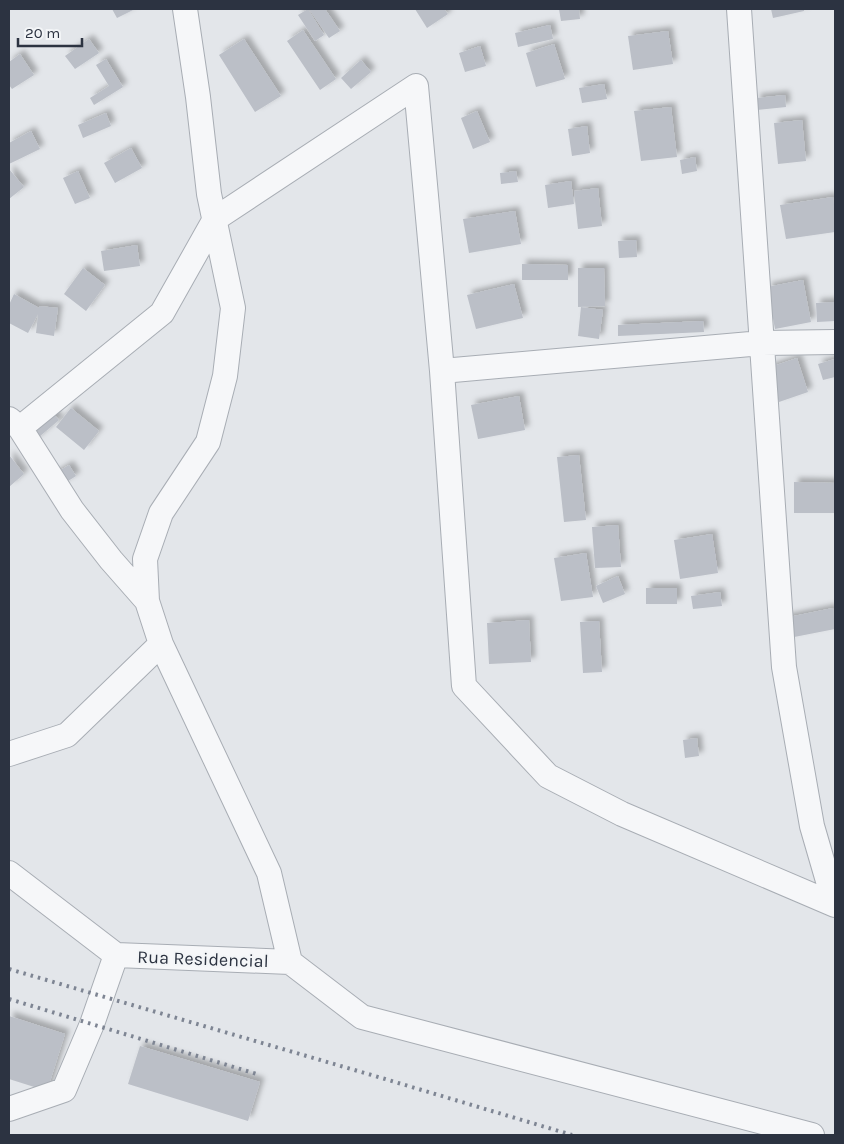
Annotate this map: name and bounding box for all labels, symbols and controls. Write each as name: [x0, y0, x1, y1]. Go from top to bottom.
scale bar: [18, 15, 81, 47]
text: 20 m: [25, 24, 60, 42]
street label: Rua Residencial: [137, 946, 269, 972]

